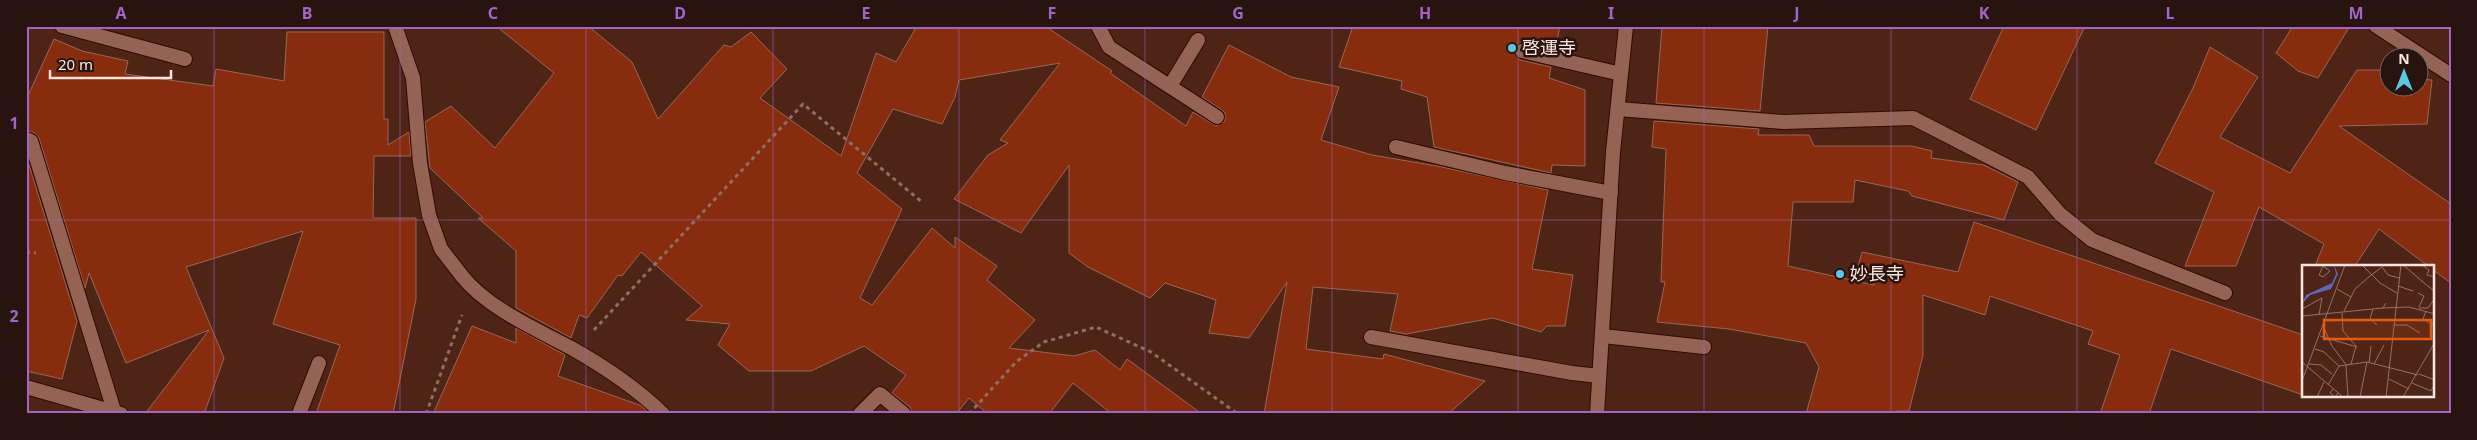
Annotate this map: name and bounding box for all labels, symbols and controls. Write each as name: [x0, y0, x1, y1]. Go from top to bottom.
text: A: [115, 2, 127, 24]
text: B: [302, 2, 312, 24]
text: C: [488, 2, 498, 24]
text: D: [674, 2, 686, 24]
text: E: [862, 2, 871, 24]
text: F: [1048, 2, 1056, 24]
text: G: [1232, 2, 1244, 24]
text: H: [1419, 2, 1431, 24]
text: I: [1608, 2, 1614, 24]
text: J: [1792, 2, 1800, 24]
text: K: [1979, 2, 1990, 24]
text: L: [2166, 2, 2175, 24]
text: M: [2348, 2, 2364, 24]
place label: 啓運寺: [1522, 35, 1576, 59]
marker: 啓運寺: [1506, 42, 1518, 54]
scale bar: [50, 48, 171, 80]
north arrow: [2380, 48, 2430, 98]
text: N: [2398, 49, 2410, 68]
text: 20 m: [58, 54, 93, 74]
text: 1: [9, 112, 19, 134]
place label: 妙長寺: [1850, 261, 1904, 285]
inset map: [2302, 265, 2434, 398]
marker: 妙長寺: [1834, 268, 1846, 280]
text: 2: [9, 305, 19, 327]

